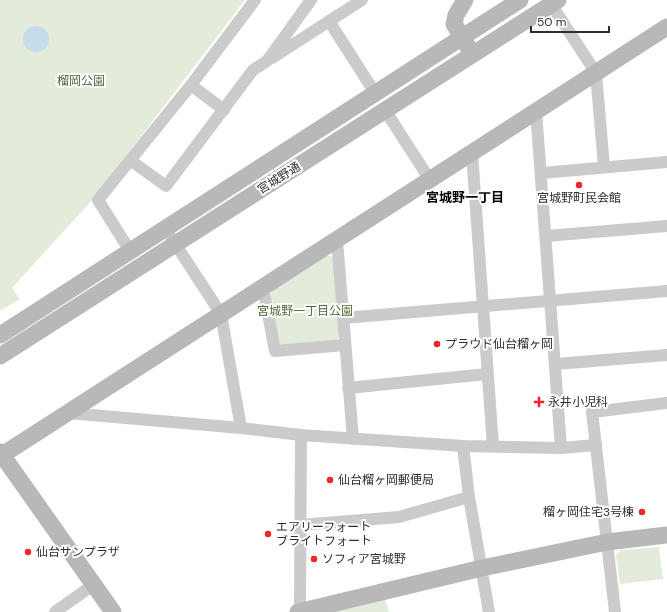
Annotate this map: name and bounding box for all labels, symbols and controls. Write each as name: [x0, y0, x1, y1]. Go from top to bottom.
scale bar: [531, 8, 609, 34]
text: 50 m: [537, 14, 566, 30]
park label: 榴岡公園: [57, 73, 105, 89]
street label: 宮城野通: [254, 158, 304, 198]
marker: 宮城野町民会館: [574, 180, 584, 190]
district label: 宮城野一丁目: [426, 189, 504, 206]
place label: 宮城野町民会館: [537, 190, 621, 206]
park label: 宮城野一丁目公園: [257, 303, 353, 319]
place label: プラウド仙台榴ヶ岡: [445, 336, 553, 352]
marker: プラウド仙台榴ヶ岡: [432, 339, 442, 349]
place label: 永井小児科: [548, 394, 608, 410]
marker: 永井小児科: [533, 396, 545, 408]
place label: 仙台榴ヶ岡郵便局: [338, 472, 434, 488]
marker: 仙台榴ヶ岡郵便局: [325, 475, 335, 485]
place label: 榴ヶ岡住宅3号棟: [543, 504, 634, 520]
marker: 榴ヶ岡住宅3号棟: [637, 507, 647, 517]
place label: エアリーフォート ブライトフォート: [276, 519, 372, 549]
marker: エアリーフォート ブライトフォート: [263, 529, 273, 539]
place label: 仙台サンプラザ: [36, 544, 120, 560]
marker: 仙台サンプラザ: [23, 547, 33, 557]
place label: ソフィア宮城野: [322, 551, 406, 567]
marker: ソフィア宮城野: [309, 554, 319, 564]

